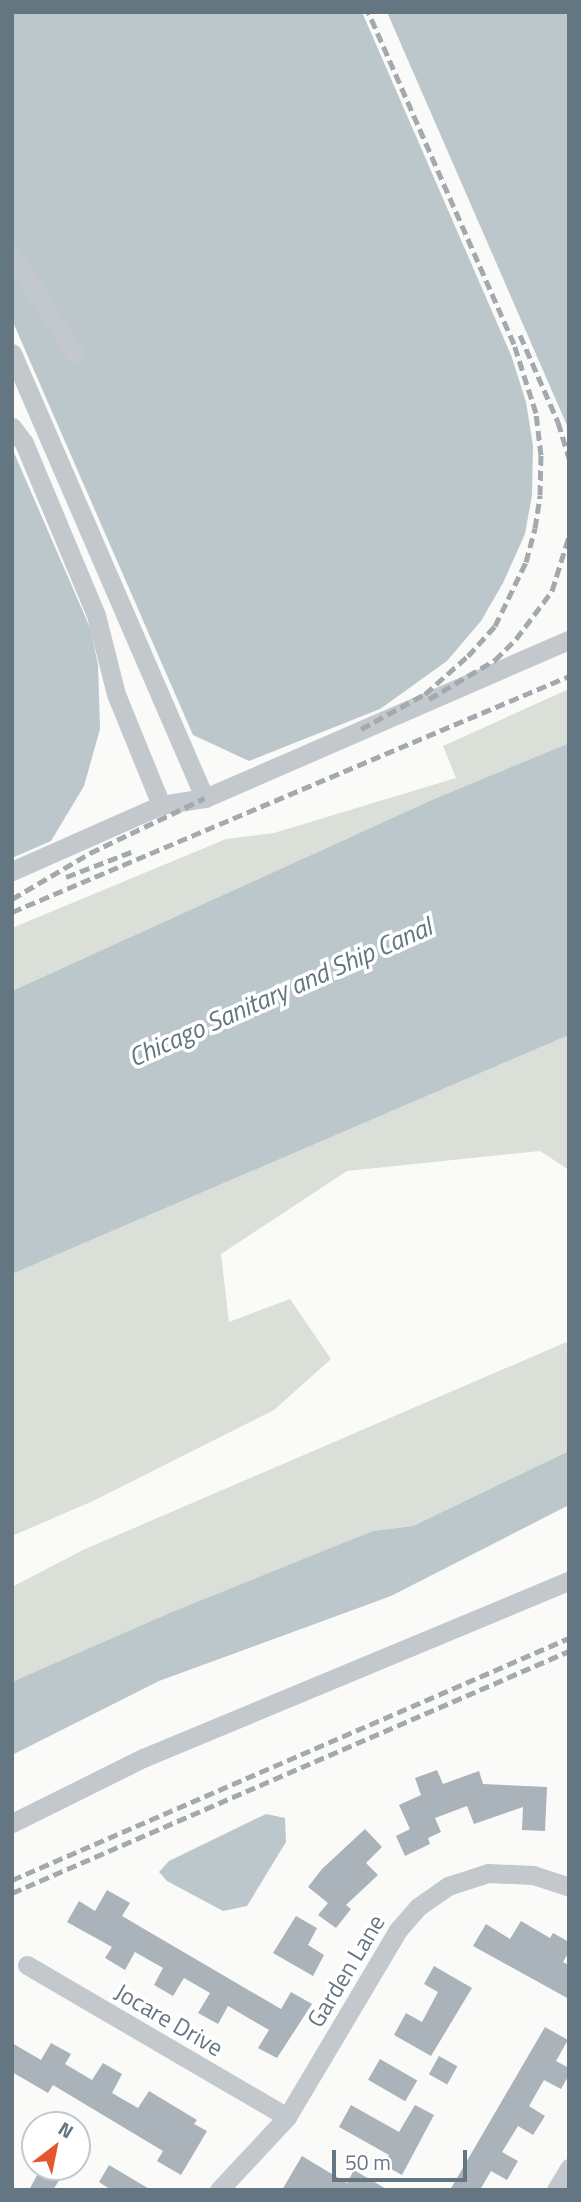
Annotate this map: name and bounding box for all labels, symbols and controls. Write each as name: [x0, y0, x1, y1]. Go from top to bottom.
water label: Chicago Sanitary and Ship Canal: [123, 911, 437, 1073]
street label: Garden Lane: [301, 1909, 391, 2033]
street label: Jocare Drive: [110, 1978, 228, 2062]
north arrow: [21, 2111, 91, 2181]
text: N: [53, 2114, 80, 2145]
scale bar: [336, 2136, 471, 2180]
text: 50 m: [345, 2146, 391, 2178]

